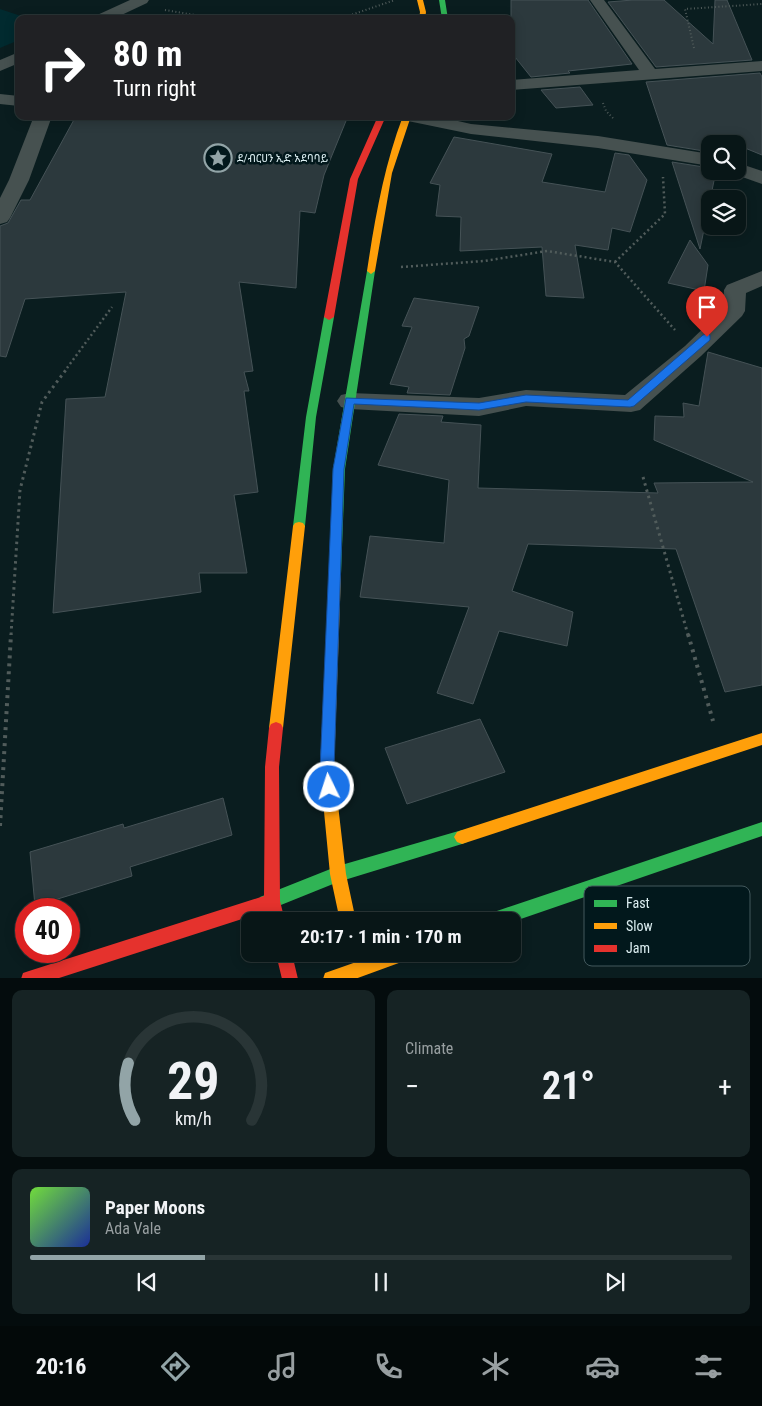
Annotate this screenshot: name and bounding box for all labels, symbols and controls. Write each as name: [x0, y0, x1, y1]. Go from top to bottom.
text: 80 m: [113, 34, 182, 75]
icon: right: [30, 35, 95, 100]
text: Turn right: [113, 76, 196, 101]
map controls: [701, 135, 746, 235]
button: search: [701, 135, 746, 180]
place icon: ደ/ብርሀን ኢድ አደባባይ: [203, 143, 233, 173]
place label: ደ/ብርሀን ኢድ አደባባይ: [237, 152, 328, 165]
button: layers: [701, 190, 746, 235]
pin: [686, 286, 728, 337]
icon: arrive: [693, 293, 721, 321]
position arrow: [302, 760, 354, 812]
legend: [584, 886, 750, 966]
text: Fast: [626, 895, 650, 911]
speed limit sign: 40: [15, 898, 80, 963]
text: Slow: [626, 918, 653, 934]
text: 20:17 · 1 min · 170 m: [300, 925, 462, 948]
text: Jam: [626, 940, 650, 956]
text: Climate: [405, 1039, 453, 1058]
text: 29: [167, 1051, 220, 1112]
text: 21°: [542, 1064, 595, 1108]
text: −: [405, 1070, 419, 1103]
text: +: [718, 1070, 732, 1103]
text: km/h: [175, 1108, 212, 1129]
text: Paper Moons: [105, 1196, 205, 1219]
text: Ada Vale: [105, 1219, 161, 1238]
icon: previous: [133, 1268, 161, 1296]
icon: pause: [367, 1268, 395, 1296]
icon: next: [601, 1268, 629, 1296]
icon: directions: [158, 1349, 193, 1384]
icon: music: [265, 1349, 300, 1384]
icon: phone: [371, 1349, 406, 1384]
icon: climate: [478, 1349, 513, 1384]
icon: car: [585, 1349, 620, 1384]
icon: filters: [691, 1349, 726, 1384]
text: 20:16: [36, 1354, 86, 1379]

